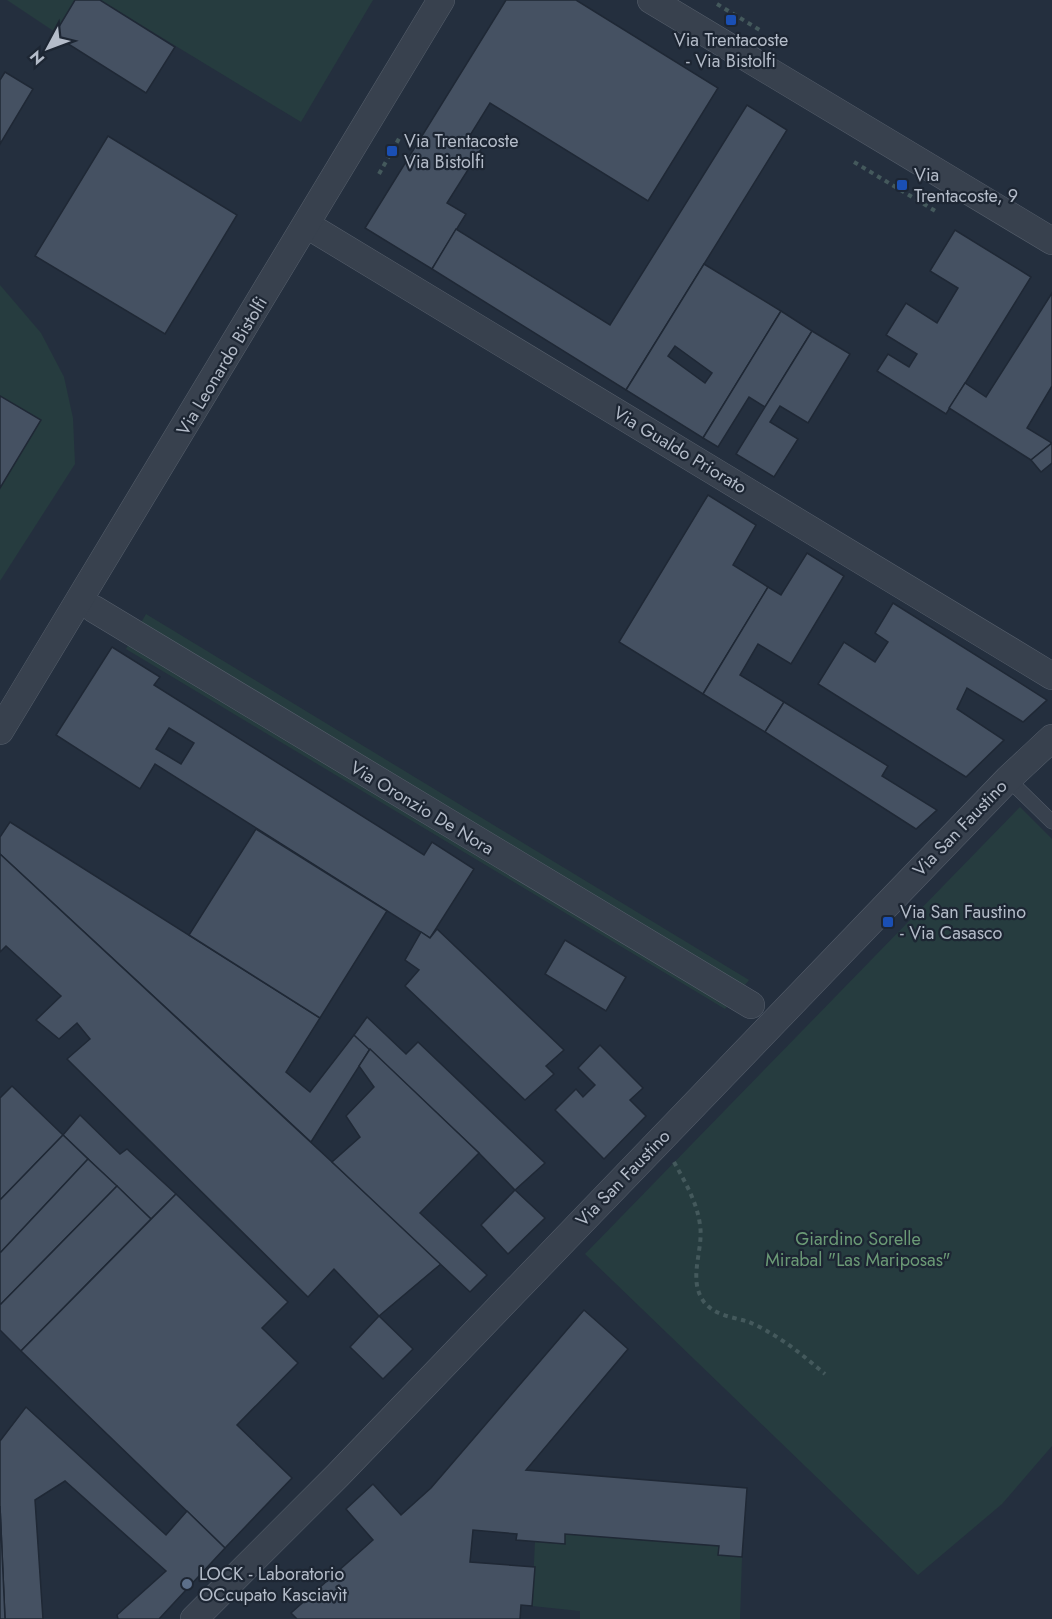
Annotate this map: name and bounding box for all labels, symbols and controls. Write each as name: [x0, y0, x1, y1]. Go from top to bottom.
marker: Via Trentacoste - Via Bistolfi: [724, 13, 738, 27]
north arrow: [18, 18, 78, 78]
place label: Via Trentacoste - Via Bistolfi: [674, 27, 788, 74]
text: N: [24, 45, 50, 70]
place label: Via Trentacoste Via Bistolfi: [404, 128, 518, 175]
marker: Via Trentacoste Via Bistolfi: [385, 144, 399, 158]
place label: Via Trentacoste, 9: [914, 162, 1018, 209]
marker: Via Trentacoste, 9: [895, 178, 909, 192]
street label: Via Leonardo Bistolfi: [170, 292, 274, 440]
street label: Via Gualdo Priorato: [608, 400, 752, 500]
street label: Via Oronzio De Nora: [345, 755, 499, 861]
street label: Via San Faustino: [907, 773, 1013, 882]
place label: Via San Faustino - Via Casasco: [900, 899, 1026, 946]
marker: Via San Faustino - Via Casasco: [881, 915, 895, 929]
street label: Via San Faustino: [570, 1123, 676, 1232]
park label: Giardino Sorelle Mirabal "Las Mariposas": [765, 1226, 951, 1273]
place label: LOCK - Laboratorio OCcupato Kasciavìt: [199, 1561, 348, 1608]
marker: LOCK - Laboratorio OCcupato Kasciavìt: [180, 1577, 194, 1591]

